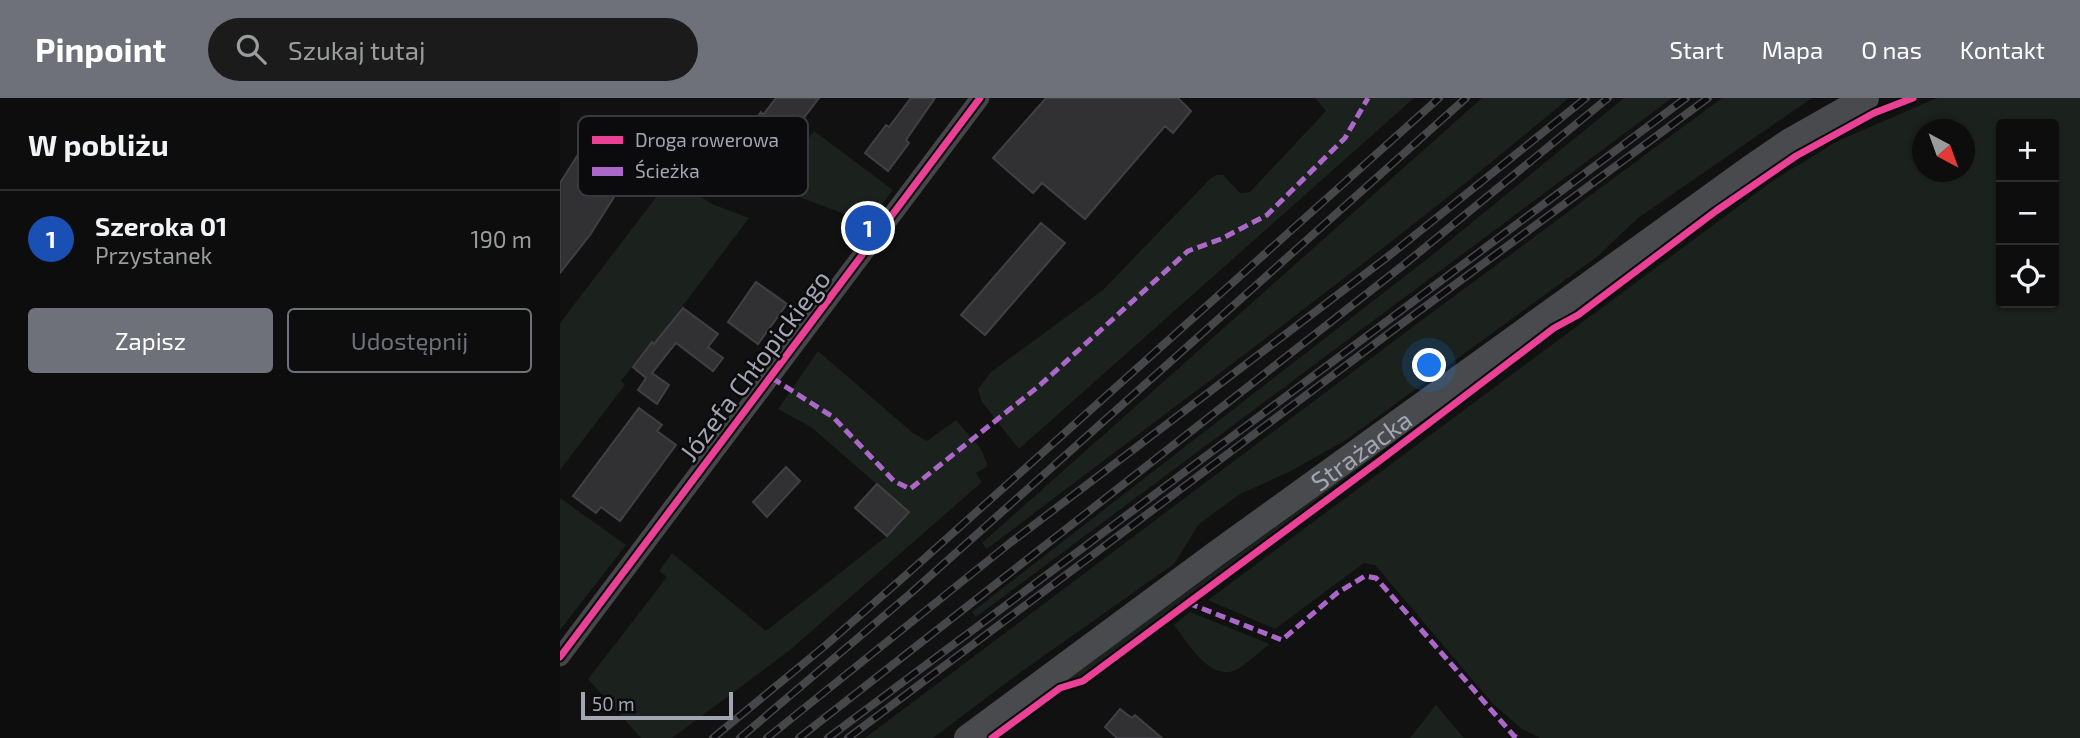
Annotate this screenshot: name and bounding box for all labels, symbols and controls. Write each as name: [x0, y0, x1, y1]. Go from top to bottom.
search box: [208, 18, 698, 81]
text: Pinpoint: [35, 29, 166, 69]
icon: search: [232, 30, 270, 68]
text: Szukaj tutaj: [288, 34, 426, 65]
text: Start: [1669, 35, 1724, 64]
text: Mapa: [1762, 35, 1823, 64]
text: O nas: [1861, 35, 1922, 64]
text: Kontakt: [1960, 35, 2045, 64]
legend: [578, 116, 808, 196]
north arrow: [1912, 119, 1975, 182]
map controls: [1996, 119, 2059, 308]
button: +: [1996, 119, 2059, 182]
text: W pobliżu: [28, 126, 169, 162]
text: Droga rowerowa: [635, 128, 779, 151]
text: Ścieżka: [635, 159, 700, 182]
button: −: [1996, 182, 2059, 245]
pin: 1: [845, 202, 891, 254]
text: Szeroka 01: [95, 210, 227, 241]
text: 1: [46, 225, 56, 253]
text: 190 m: [471, 225, 532, 253]
text: Przystanek: [95, 241, 212, 269]
button: locate: [1996, 245, 2059, 308]
street label: Józefa Chłopickiego: [672, 263, 836, 467]
button: Zapisz: [28, 308, 273, 373]
button: Udostępnij: [287, 308, 532, 373]
your location: [1412, 348, 1446, 382]
street label: Strażacka: [1304, 403, 1417, 496]
scale bar: [581, 689, 733, 721]
text: 50 m: [592, 692, 635, 715]

